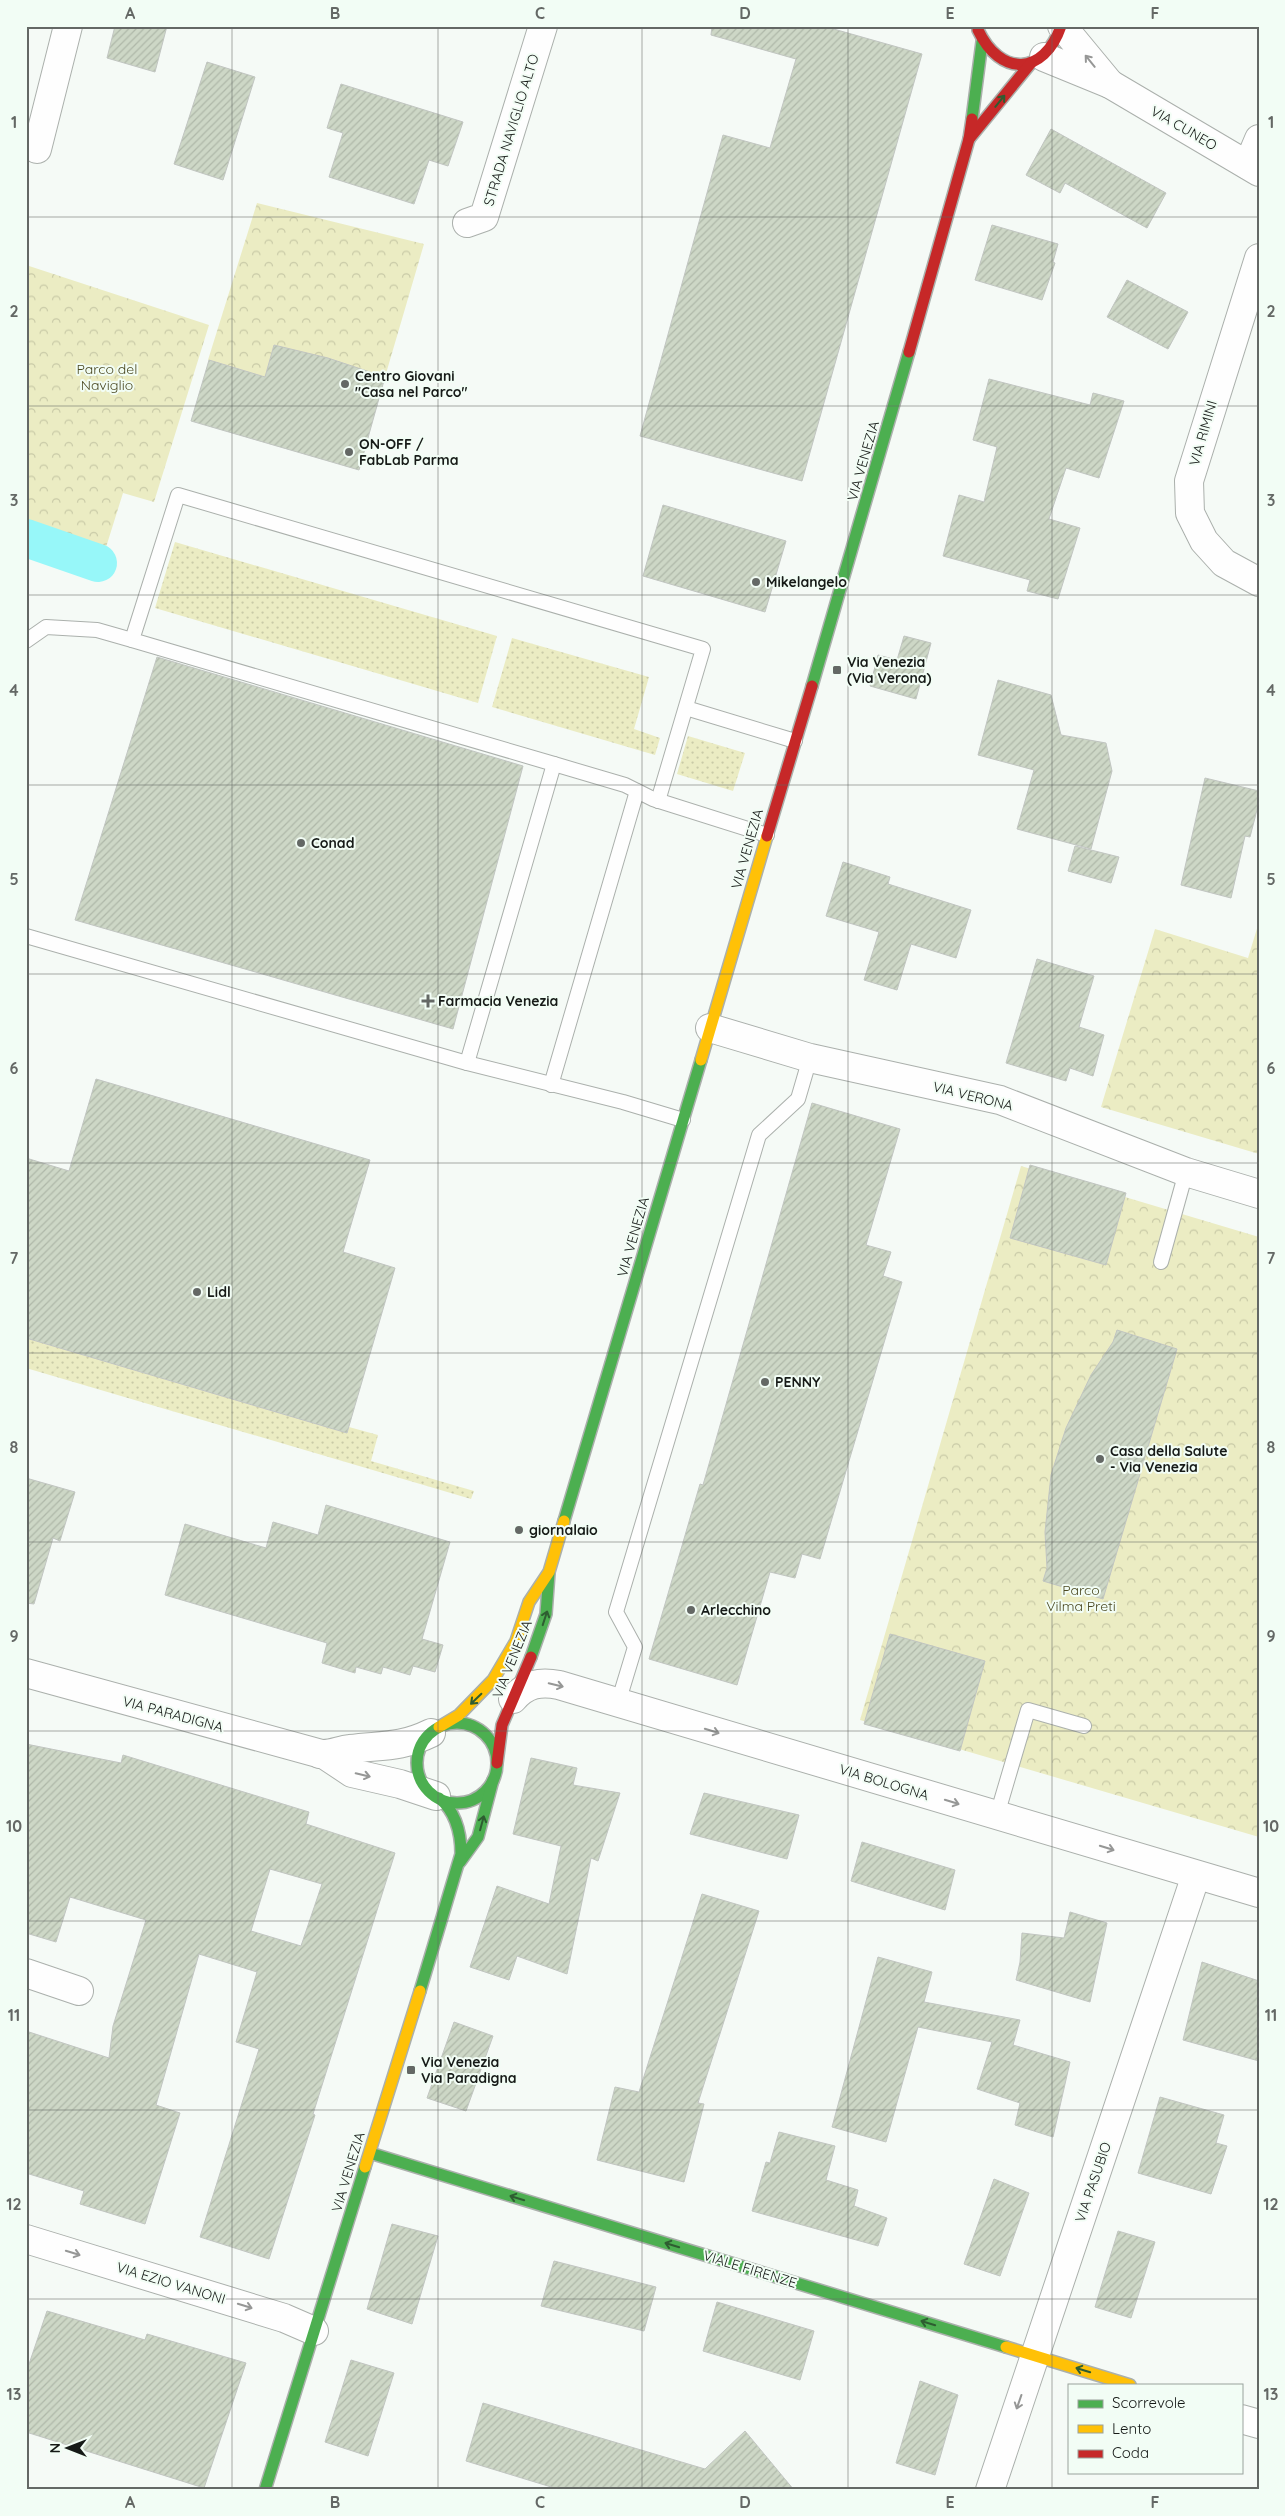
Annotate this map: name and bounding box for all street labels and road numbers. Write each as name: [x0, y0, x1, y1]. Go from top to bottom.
street label: STRADA NAVIGLIO ALTO: [479, 51, 543, 208]
street label: VIA CUNEO: [1148, 102, 1221, 154]
street label: VIA RIMINI: [1185, 398, 1221, 468]
street label: VIA VENEZIA: [843, 419, 883, 503]
street label: VIA VENEZIA: [727, 807, 767, 891]
street label: VIA VERONA: [931, 1077, 1015, 1115]
street label: VIA VENEZIA: [613, 1195, 653, 1279]
street label: VIA VENEZIA: [488, 1617, 536, 1701]
street label: VIA PARADIGNA: [121, 1692, 225, 1736]
street label: VIA BOLOGNA: [837, 1760, 931, 1804]
street label: VIA VENEZIA: [327, 2130, 369, 2214]
street label: VIA PASUBIO: [1071, 2139, 1115, 2225]
street label: VIALE FIRENZE: [701, 2246, 799, 2292]
street label: VIA EZIO VANONI: [114, 2258, 228, 2308]

